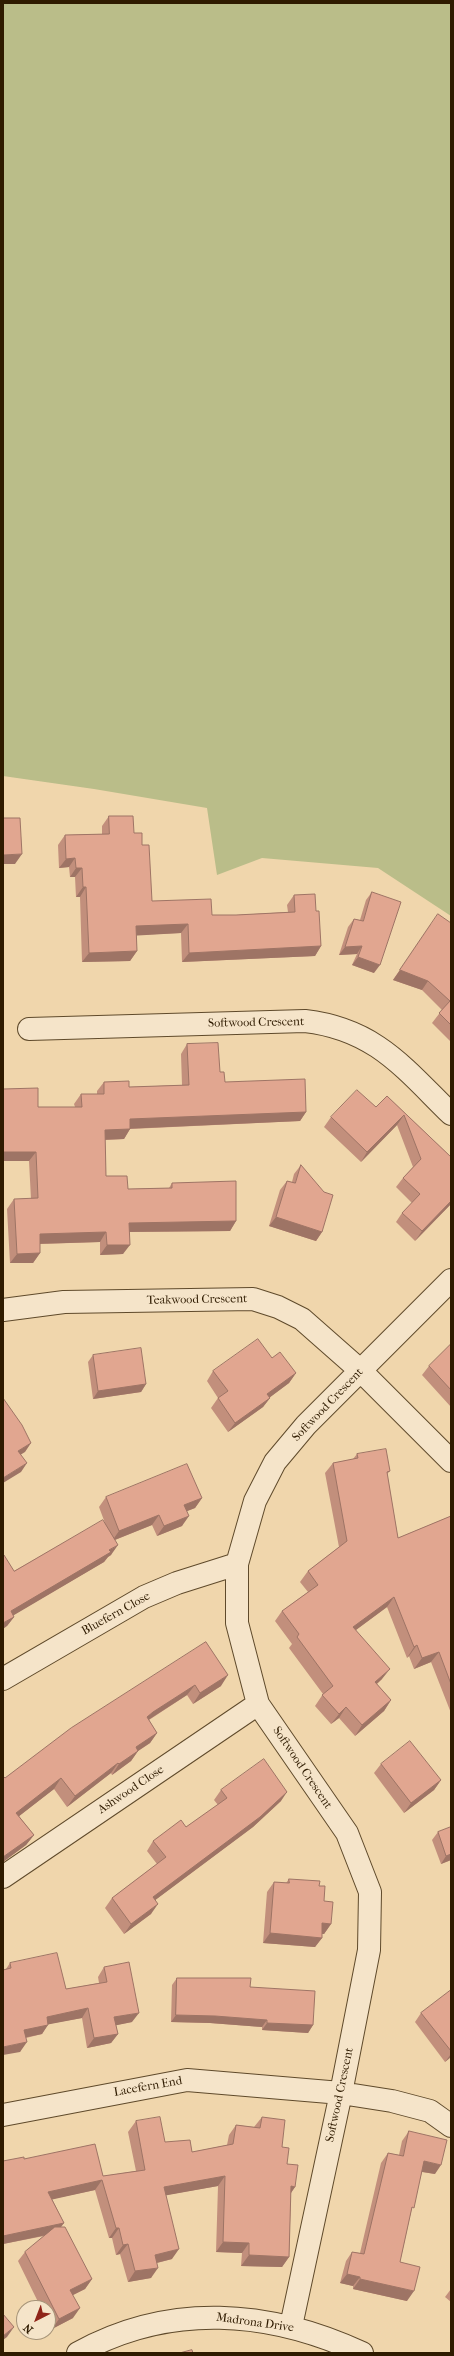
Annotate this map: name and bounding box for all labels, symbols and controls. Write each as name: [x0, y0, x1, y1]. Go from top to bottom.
street label: Softwood Crescent: [208, 1015, 304, 1031]
street label: Teakwood Crescent: [147, 1292, 247, 1308]
street label: Softwood Crescent: [289, 1365, 367, 1445]
street label: Bluefern Close: [79, 1589, 153, 1639]
street label: Softwood Crescent: [269, 1724, 335, 1812]
street label: Ashwood Close: [95, 1763, 167, 1817]
street label: Softwood Crescent: [323, 2046, 357, 2144]
street label: Lacefern End: [113, 2074, 183, 2100]
north arrow: [16, 2300, 56, 2340]
street label: Madrona Drive: [215, 2310, 295, 2336]
text: N: [21, 2321, 36, 2336]

